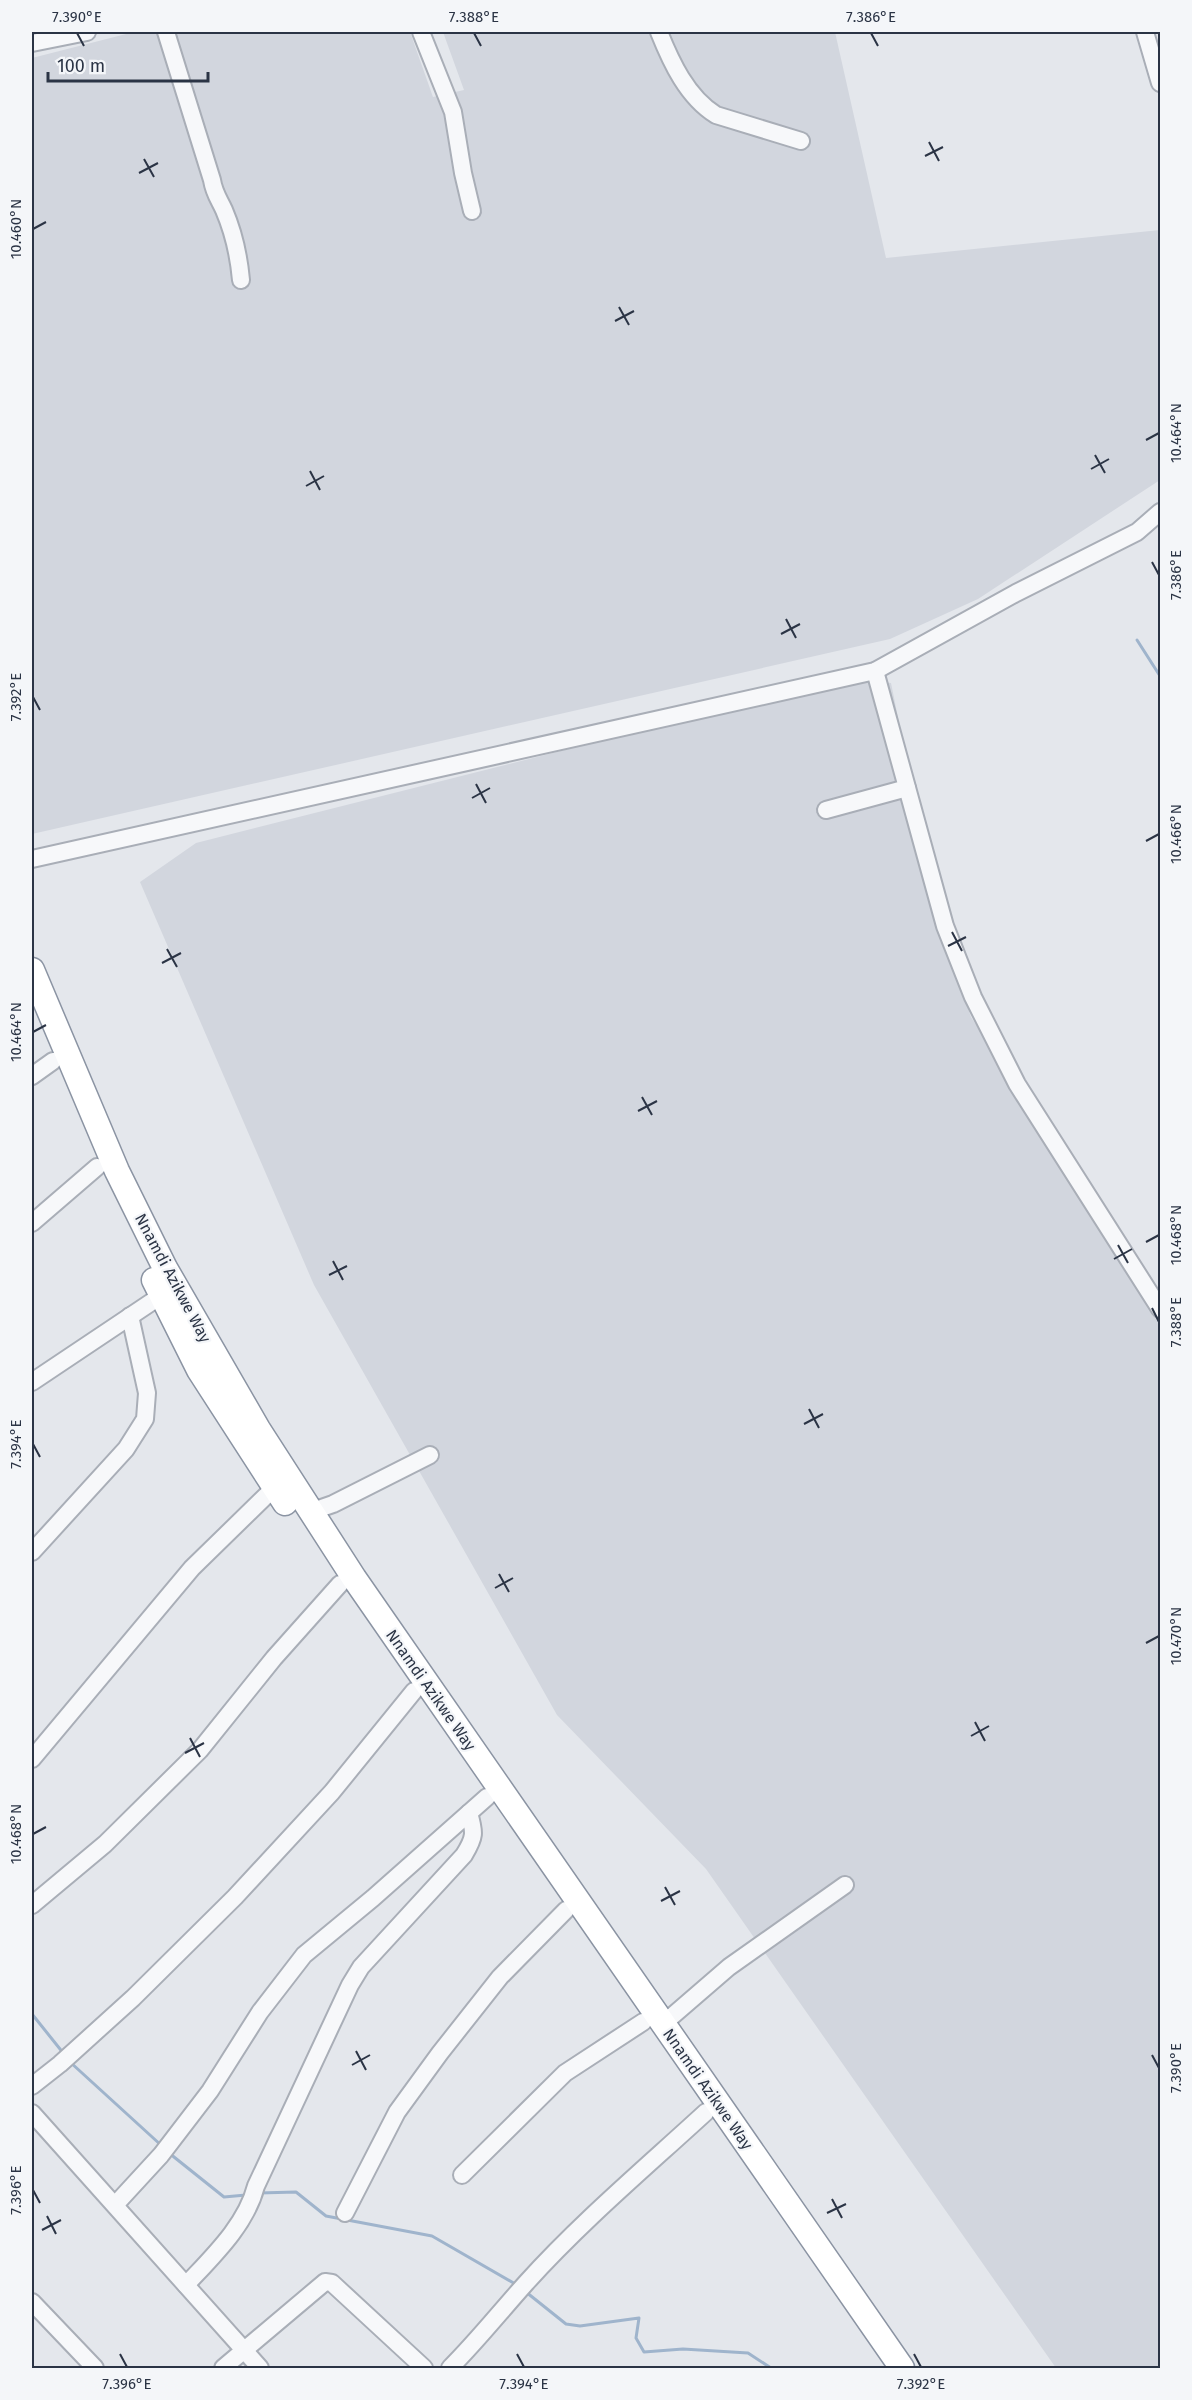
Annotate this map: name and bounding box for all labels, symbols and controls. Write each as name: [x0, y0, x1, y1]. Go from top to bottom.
text: 7.390°E: [52, 8, 102, 26]
text: 7.388°E: [449, 8, 499, 26]
text: 7.386°E: [846, 8, 896, 26]
scale bar: [48, 45, 208, 83]
text: 100 m: [57, 55, 105, 77]
text: 10.460°N: [7, 199, 25, 259]
text: 10.464°N: [1167, 403, 1185, 463]
text: 7.386°E: [1167, 550, 1185, 600]
text: 7.392°E: [7, 673, 25, 721]
text: 10.466°N: [1167, 804, 1185, 864]
text: 10.464°N: [7, 1002, 25, 1062]
text: 10.468°N: [1167, 1205, 1185, 1265]
street label: Nnamdi Azikwe Way: [131, 1210, 215, 1346]
text: 7.388°E: [1167, 1297, 1185, 1347]
text: 7.394°E: [7, 1419, 25, 1469]
text: 10.470°N: [1167, 1607, 1185, 1665]
street label: Nnamdi Azikwe Way: [382, 1626, 480, 1754]
text: 10.468°N: [7, 1804, 25, 1864]
street label: Nnamdi Azikwe Way: [659, 2025, 757, 2153]
text: 7.390°E: [1167, 2043, 1185, 2093]
text: 7.396°E: [7, 2165, 25, 2215]
text: 7.396°E: [102, 2375, 152, 2393]
text: 7.394°E: [499, 2375, 549, 2393]
text: 7.392°E: [897, 2375, 945, 2393]

